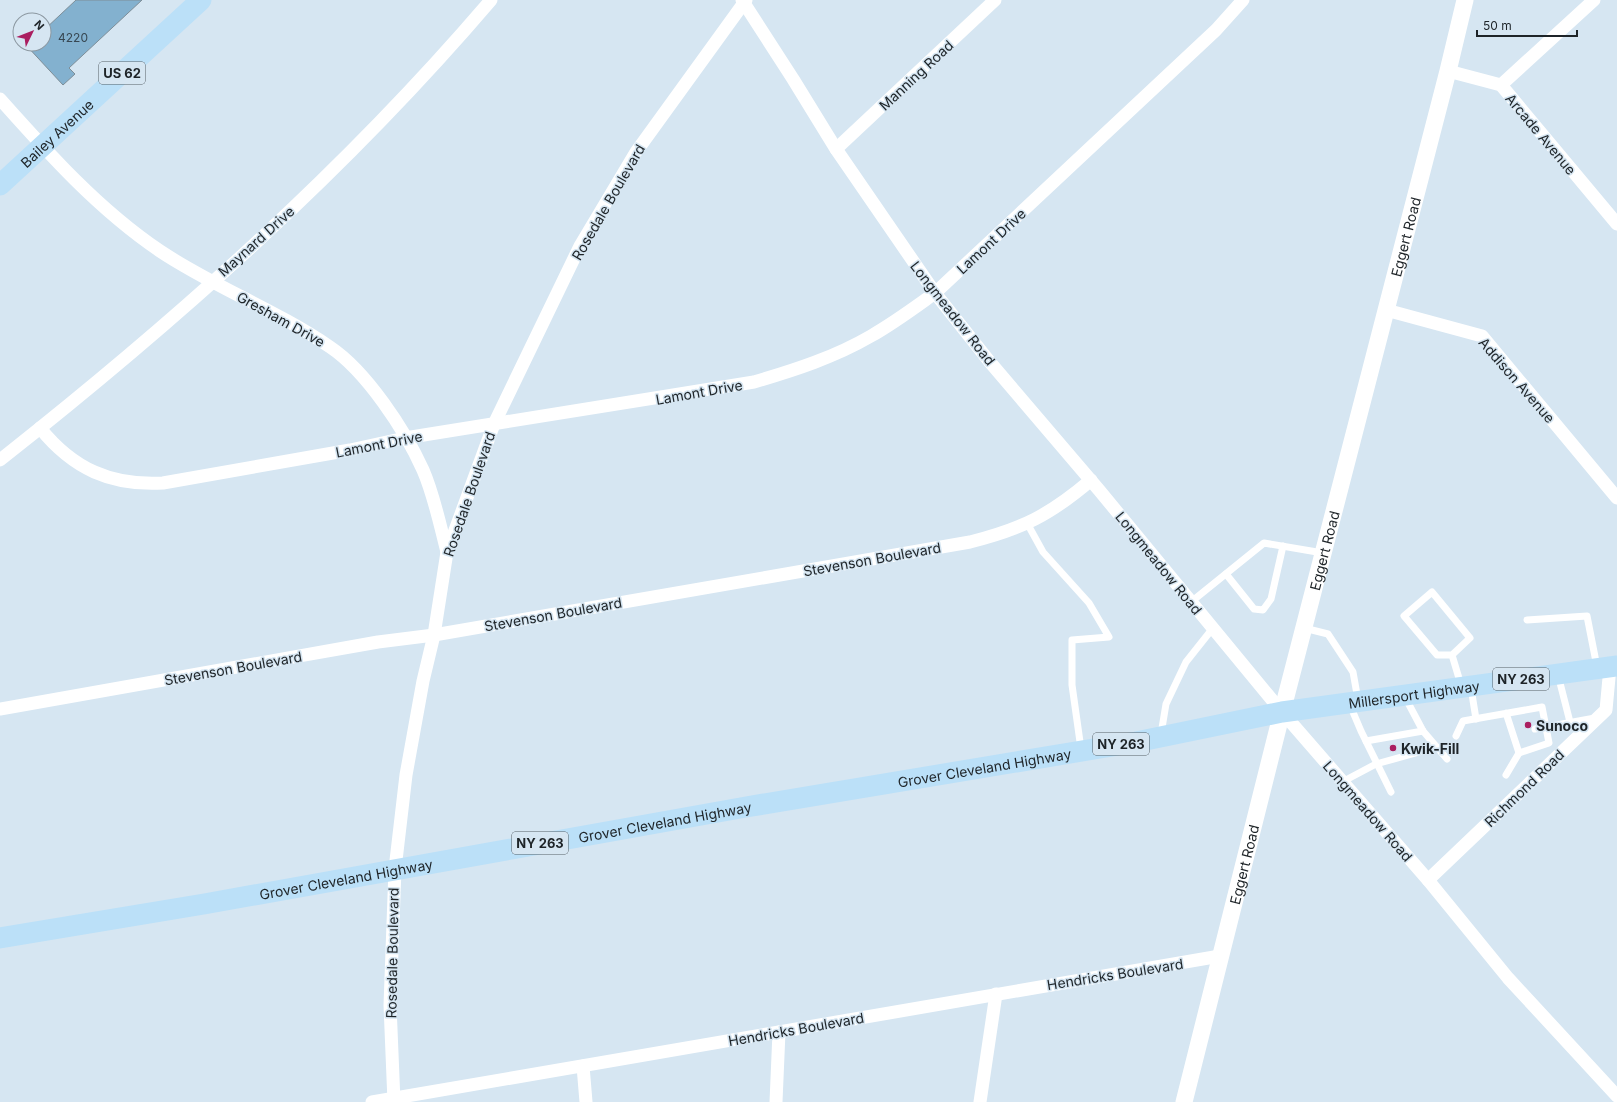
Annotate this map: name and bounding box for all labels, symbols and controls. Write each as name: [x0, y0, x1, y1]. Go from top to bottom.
north arrow: [12, 12, 52, 52]
scale bar: [1477, 12, 1577, 38]
text: N: [31, 17, 47, 33]
text: 50 m: [1483, 18, 1512, 33]
house number: 4220: [58, 30, 88, 45]
street label: Manning Road: [875, 36, 957, 114]
road number: US 62: [99, 62, 145, 84]
street label: Arcade Avenue: [1502, 90, 1580, 178]
street label: Bailey Avenue: [17, 95, 97, 171]
street label: Rosedale Boulevard: [568, 141, 648, 263]
street label: Eggert Road: [1387, 195, 1424, 278]
street label: Maynard Drive: [214, 202, 298, 280]
street label: Lamont Drive: [953, 205, 1029, 277]
street label: Longmeadow Road: [907, 258, 999, 368]
street label: Gresham Drive: [234, 288, 328, 350]
street label: Addison Avenue: [1475, 334, 1559, 426]
street label: Lamont Drive: [654, 376, 744, 408]
street label: Lamont Drive: [334, 427, 424, 461]
street label: Rosedale Boulevard: [440, 429, 498, 559]
street label: Longmeadow Road: [1112, 508, 1206, 618]
street label: Eggert Road: [1305, 509, 1342, 592]
street label: Stevenson Boulevard: [802, 538, 942, 580]
street label: Stevenson Boulevard: [483, 593, 623, 635]
street label: Stevenson Boulevard: [163, 647, 303, 689]
road number: NY 263: [1493, 668, 1549, 690]
street label: Millersport Highway: [1347, 676, 1481, 711]
place label: Sunoco: [1536, 717, 1588, 734]
marker: Sunoco: [1523, 720, 1533, 730]
road number: NY 263: [1093, 733, 1149, 755]
place label: Kwik-Fill: [1401, 740, 1459, 757]
marker: Kwik-Fill: [1388, 743, 1398, 753]
street label: Grover Cleveland Highway: [896, 744, 1072, 790]
street label: Richmond Road: [1481, 746, 1567, 830]
street label: Longmeadow Road: [1320, 757, 1416, 865]
street label: Grover Cleveland Highway: [577, 798, 753, 845]
street label: Eggert Road: [1226, 823, 1262, 906]
road number: NY 263: [512, 832, 568, 854]
street label: Grover Cleveland Highway: [258, 855, 434, 902]
street label: Rosedale Boulevard: [382, 887, 402, 1019]
street label: Hendricks Boulevard: [1046, 955, 1184, 993]
street label: Hendricks Boulevard: [727, 1009, 865, 1049]

